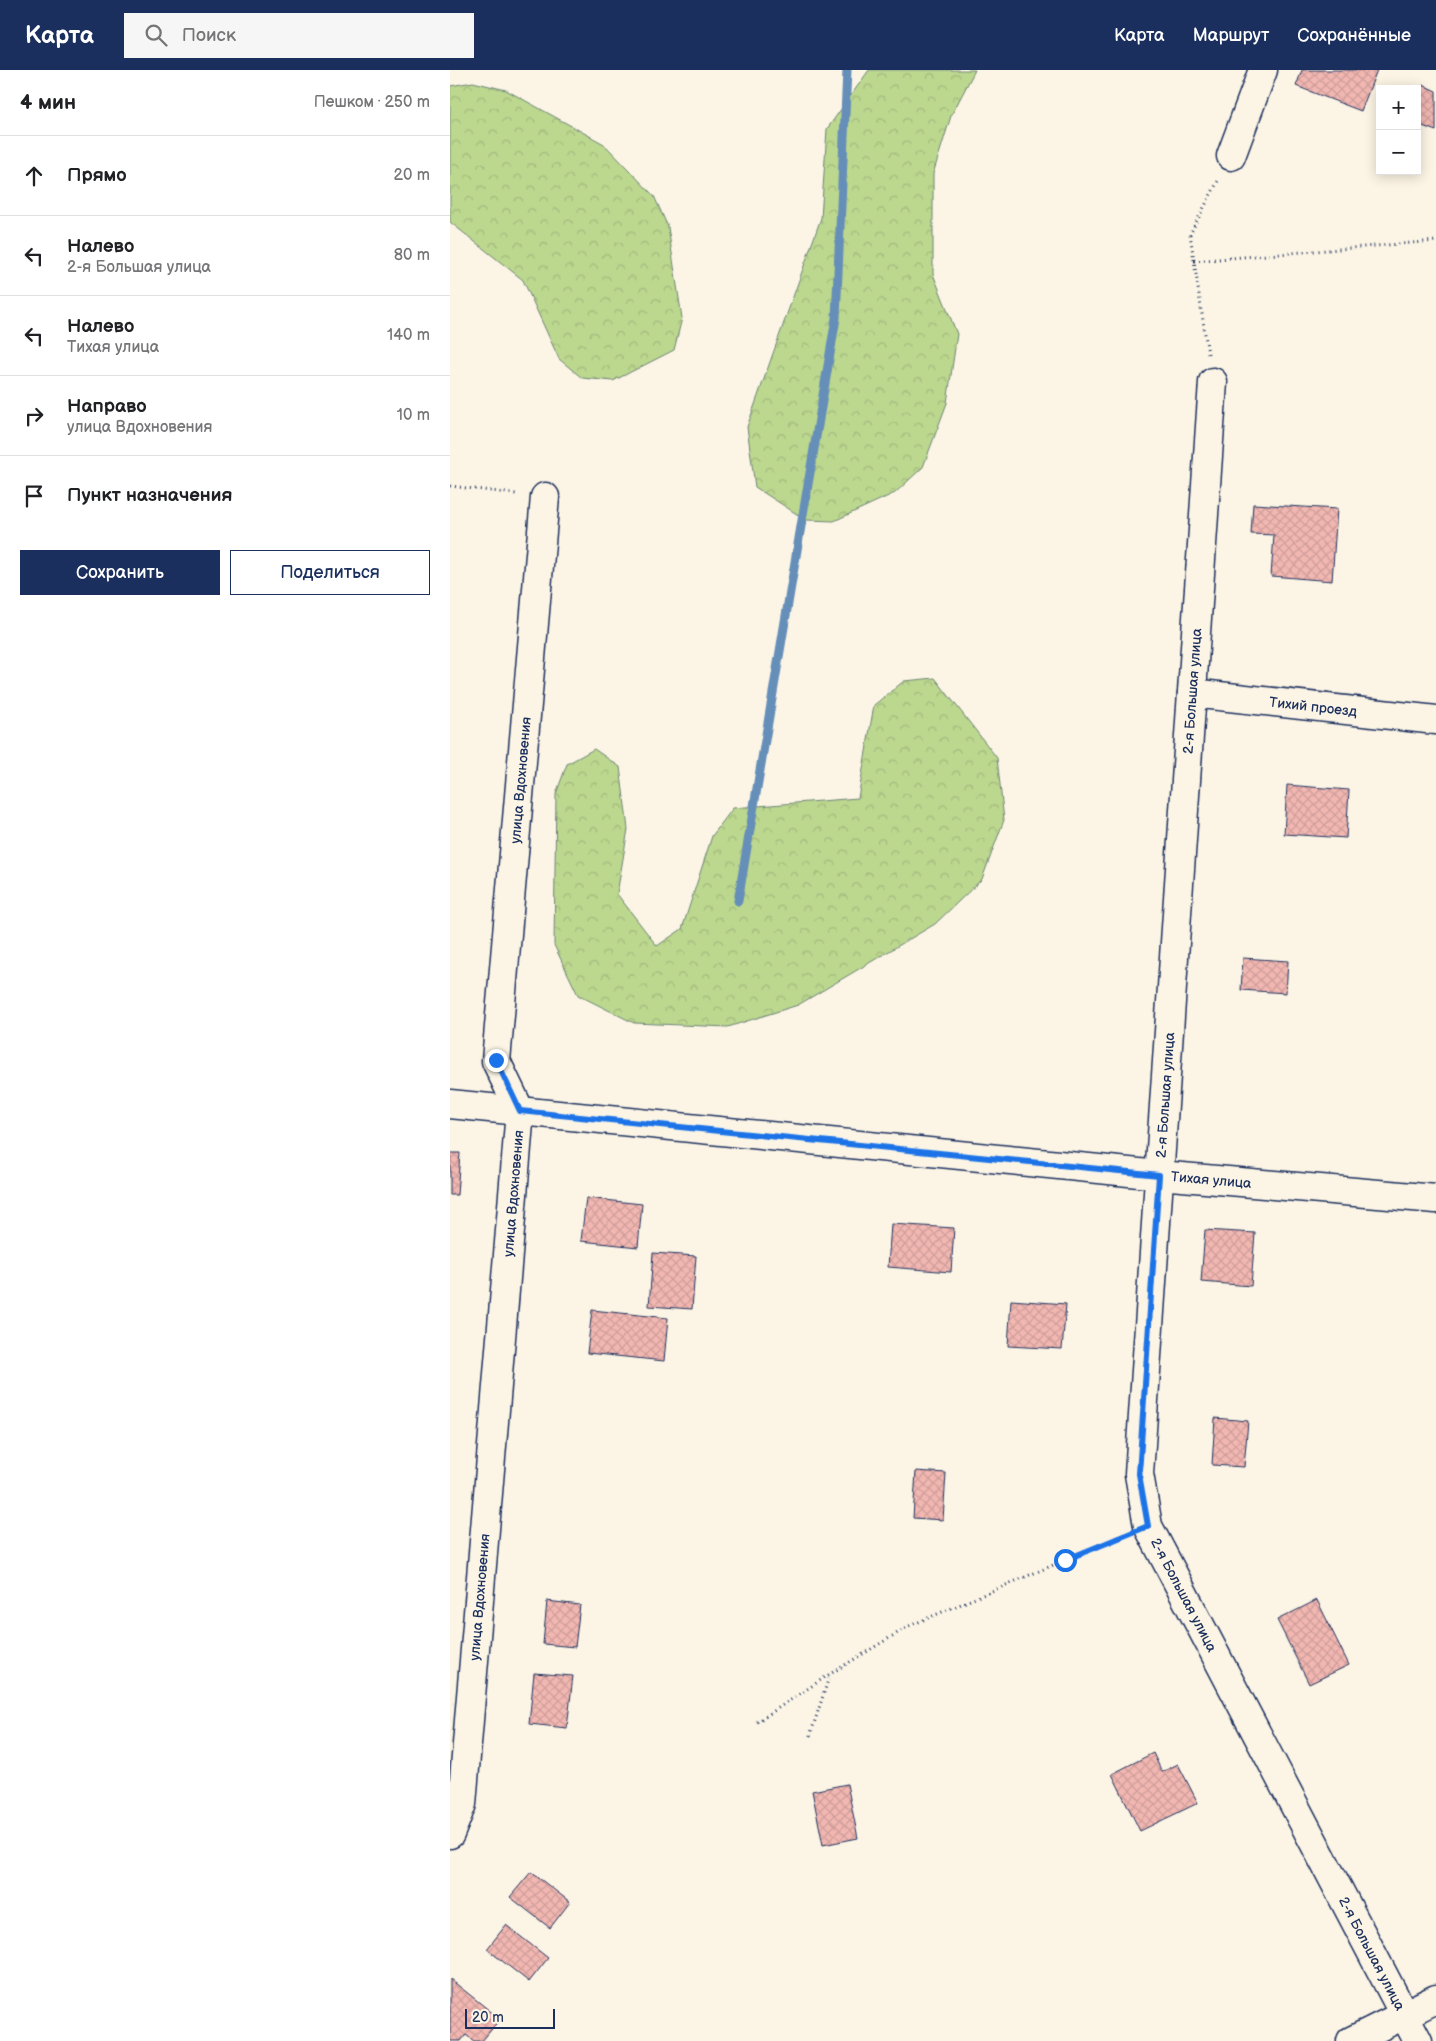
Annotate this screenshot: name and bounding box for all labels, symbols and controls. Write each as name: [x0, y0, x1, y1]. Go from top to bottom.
search box: [124, 13, 474, 58]
text: Карта: [25, 21, 94, 50]
icon: search: [142, 21, 170, 49]
text: Поиск: [182, 24, 236, 47]
text: Карта: [1114, 25, 1165, 46]
text: Маршрут: [1193, 25, 1269, 46]
text: Сохранённые: [1297, 25, 1411, 46]
map controls: [1376, 85, 1421, 175]
button: +: [1376, 85, 1421, 130]
text: 4 мин: [20, 90, 76, 115]
text: Пешком · 250 m: [314, 93, 430, 112]
button: −: [1376, 130, 1421, 175]
icon: ahead: [20, 162, 48, 190]
text: Прямо: [67, 164, 127, 187]
text: 20 m: [394, 166, 430, 185]
text: Налево: [67, 235, 134, 258]
icon: left: [20, 242, 48, 270]
text: 80 m: [394, 246, 430, 265]
text: 2-я Большая улица: [67, 258, 211, 277]
text: Налево: [67, 315, 134, 338]
icon: left: [20, 322, 48, 350]
text: 140 m: [387, 326, 430, 345]
text: Тихая улица: [67, 338, 159, 357]
text: Направо: [67, 395, 147, 418]
icon: right: [20, 402, 48, 430]
text: 10 m: [397, 406, 430, 425]
text: улица Вдохновения: [67, 418, 212, 437]
icon: arrive: [20, 482, 48, 510]
text: Пункт назначения: [67, 484, 232, 507]
button: Сохранить: [20, 550, 220, 595]
button: Поделиться: [230, 550, 430, 595]
street label: 2-я Большая улица: [1180, 627, 1205, 754]
street label: Тихий проезд: [1268, 694, 1358, 720]
street label: улица Вдохновения: [507, 716, 535, 844]
street label: 2-я Большая улица: [1153, 1031, 1178, 1158]
route end: [485, 1049, 508, 1072]
street label: улица Вдохновения: [500, 1129, 527, 1258]
street label: Тихая улица: [1170, 1168, 1253, 1192]
street label: улица Вдохновения: [466, 1533, 494, 1661]
street label: 2-я Большая улица: [1147, 1535, 1221, 1656]
route start: [1054, 1549, 1077, 1572]
street label: 2-я Большая улица: [1335, 1894, 1409, 2014]
scale bar: [465, 2006, 555, 2029]
text: 20 m: [472, 2009, 504, 2026]

